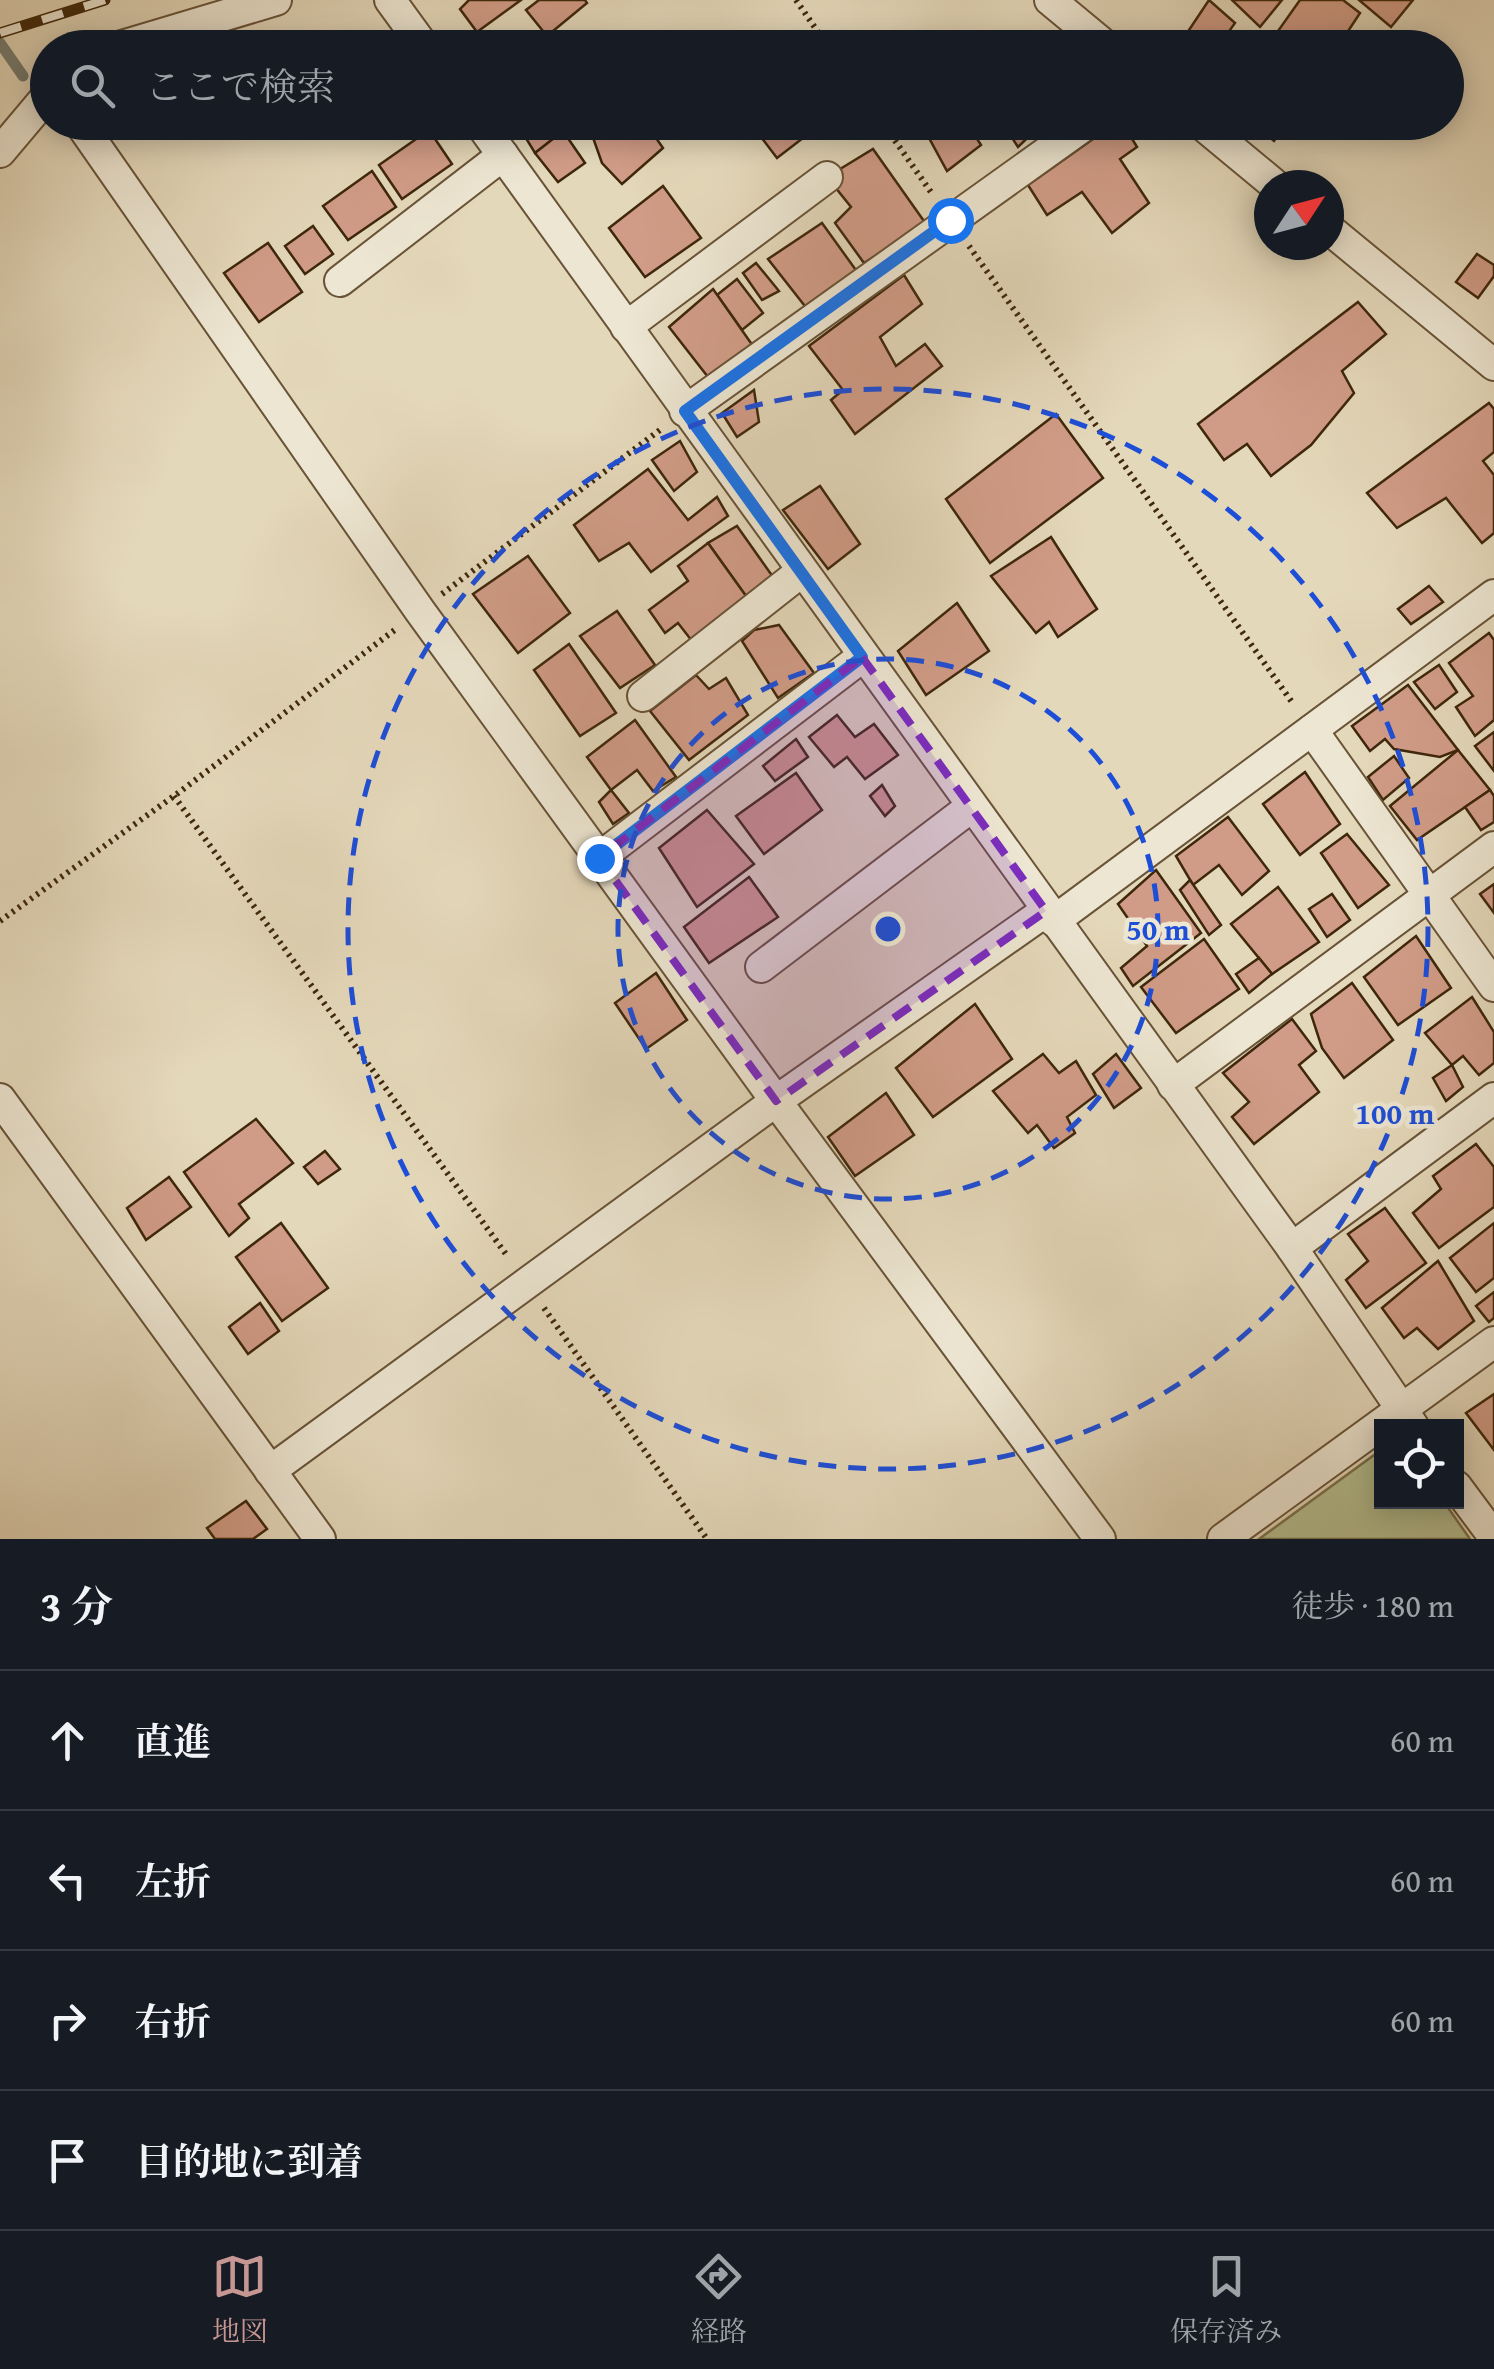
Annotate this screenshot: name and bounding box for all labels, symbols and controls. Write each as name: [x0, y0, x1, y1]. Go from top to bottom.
search box: [30, 30, 1464, 140]
icon: search: [65, 58, 120, 113]
text: ここで検索: [145, 58, 335, 114]
north arrow: [1254, 170, 1344, 260]
route start: [928, 198, 974, 244]
route end: [577, 836, 623, 882]
text: 50 m: [1126, 907, 1190, 951]
centre of rings: [870, 911, 906, 947]
text: 100 m: [1356, 1091, 1435, 1135]
map controls: [1374, 1419, 1464, 1509]
button: locate: [1374, 1419, 1464, 1509]
text: 3 分: [40, 1575, 113, 1636]
text: 徒歩 · 180 m: [1291, 1582, 1454, 1629]
icon: ahead: [40, 1713, 95, 1768]
text: 直進: [135, 1713, 211, 1769]
text: 60 m: [1390, 1717, 1454, 1764]
icon: left: [40, 1853, 95, 1908]
text: 左折: [135, 1853, 211, 1909]
text: 60 m: [1390, 1857, 1454, 1904]
icon: right: [40, 1993, 95, 2048]
text: 右折: [135, 1993, 211, 2049]
text: 60 m: [1390, 1997, 1454, 2044]
icon: arrive: [40, 2133, 95, 2188]
text: 目的地に到着: [135, 2133, 363, 2189]
tab: 地図: [212, 2249, 268, 2351]
tab: 経路: [691, 2249, 747, 2351]
tab: 保存済み: [1170, 2249, 1282, 2351]

